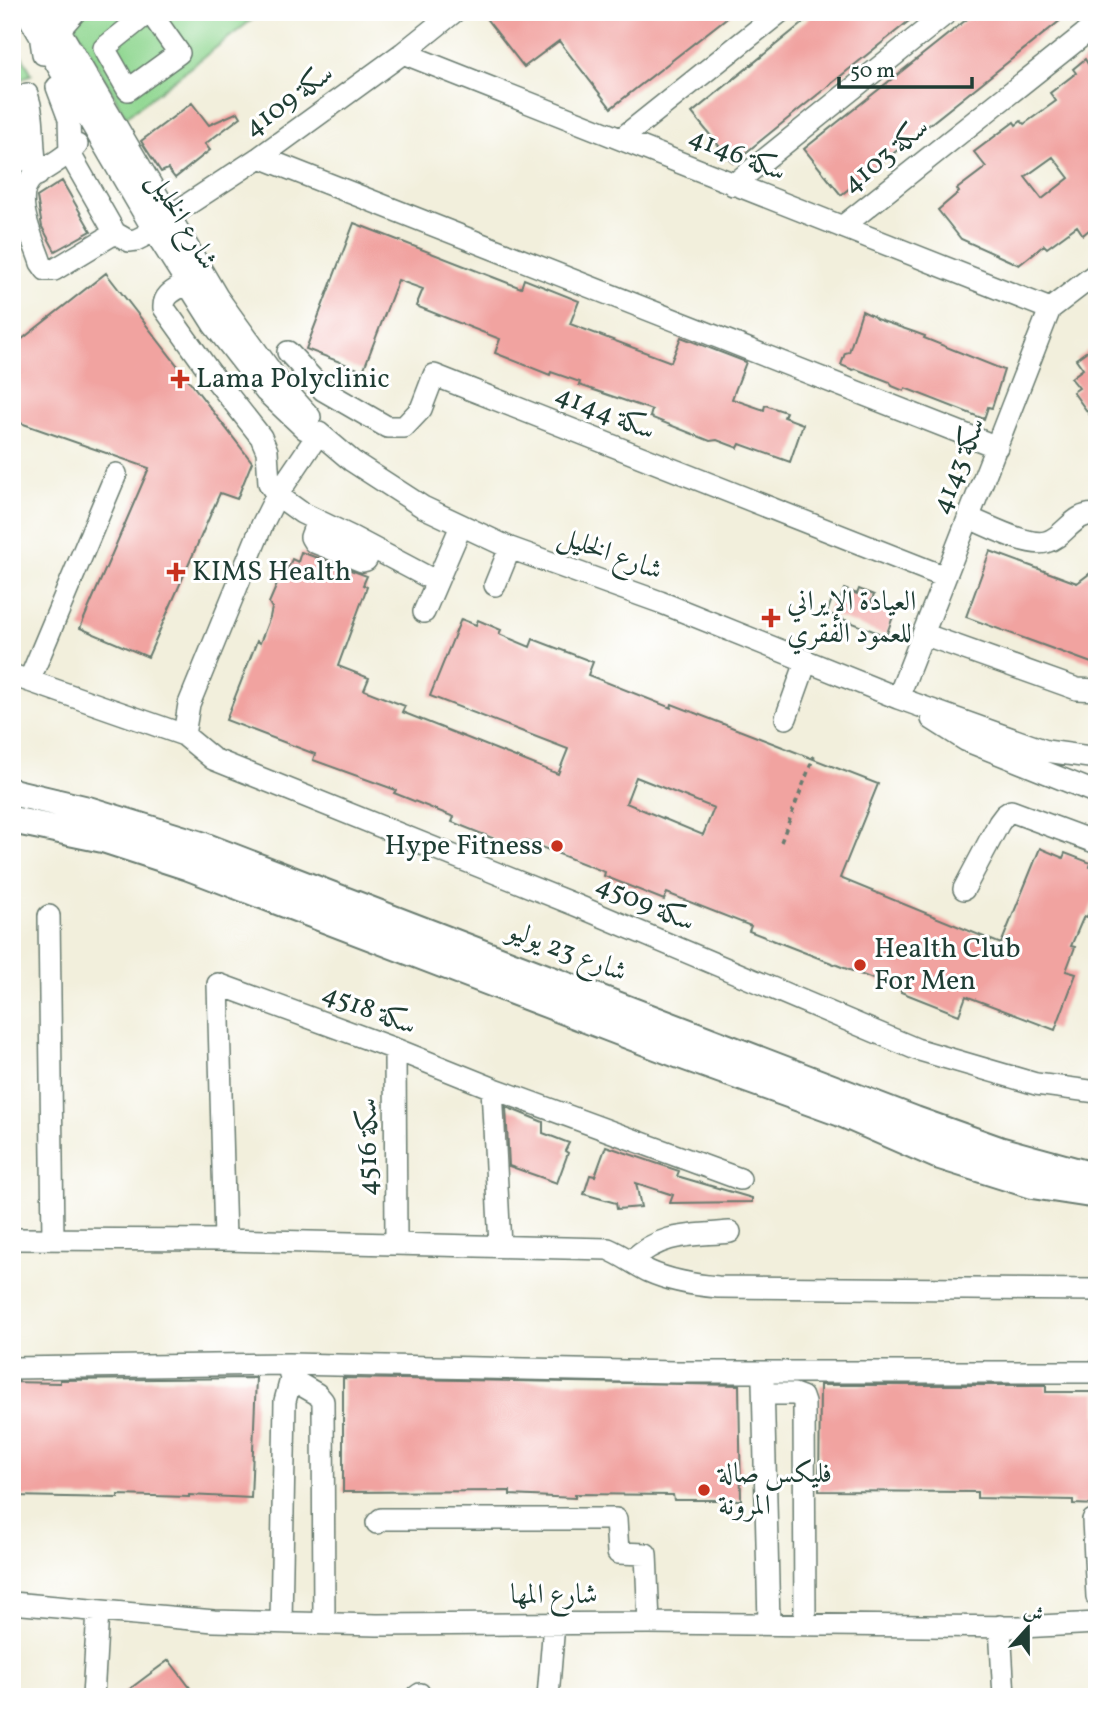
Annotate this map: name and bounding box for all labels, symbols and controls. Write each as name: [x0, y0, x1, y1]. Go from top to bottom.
scale bar: [839, 46, 972, 90]
street label: سكة 4109: [236, 55, 342, 147]
text: 50 m: [850, 57, 895, 86]
street label: سكة 4103: [834, 109, 938, 203]
street label: سكة 4146: [682, 118, 792, 192]
street label: شارع الخليل: [136, 165, 227, 279]
place label: Lama Polyclinic: [196, 360, 390, 399]
marker: Lama Polyclinic: [170, 369, 190, 389]
street label: سكة 4144: [549, 375, 661, 451]
street label: سكة 4143: [922, 412, 996, 520]
street label: شارع الخليل: [552, 517, 668, 593]
place label: KIMS Health: [192, 553, 351, 592]
marker: KIMS Health: [166, 562, 186, 582]
place label: العيادة الإيراني للعمود الفقري: [787, 583, 916, 655]
marker: العيادة الإيراني للعمود الفقري: [761, 608, 781, 628]
place label: Hype Fitness: [385, 827, 543, 866]
marker: Hype Fitness: [549, 838, 565, 854]
street label: سكة 4509: [589, 866, 701, 942]
street label: شارع 23 يوليو: [498, 910, 632, 994]
place label: Health Club For Men: [874, 930, 1021, 1001]
marker: Health Club For Men: [852, 957, 868, 973]
street label: سكة 4518: [316, 974, 422, 1046]
street label: سكة 4516: [349, 1098, 388, 1196]
place label: فليكس صالة المرونة: [716, 1455, 832, 1526]
marker: فليكس صالة المرونة: [696, 1482, 712, 1498]
street label: شارع المها: [510, 1576, 598, 1617]
north arrow: [993, 1594, 1064, 1664]
text: ش: [1020, 1598, 1047, 1630]

